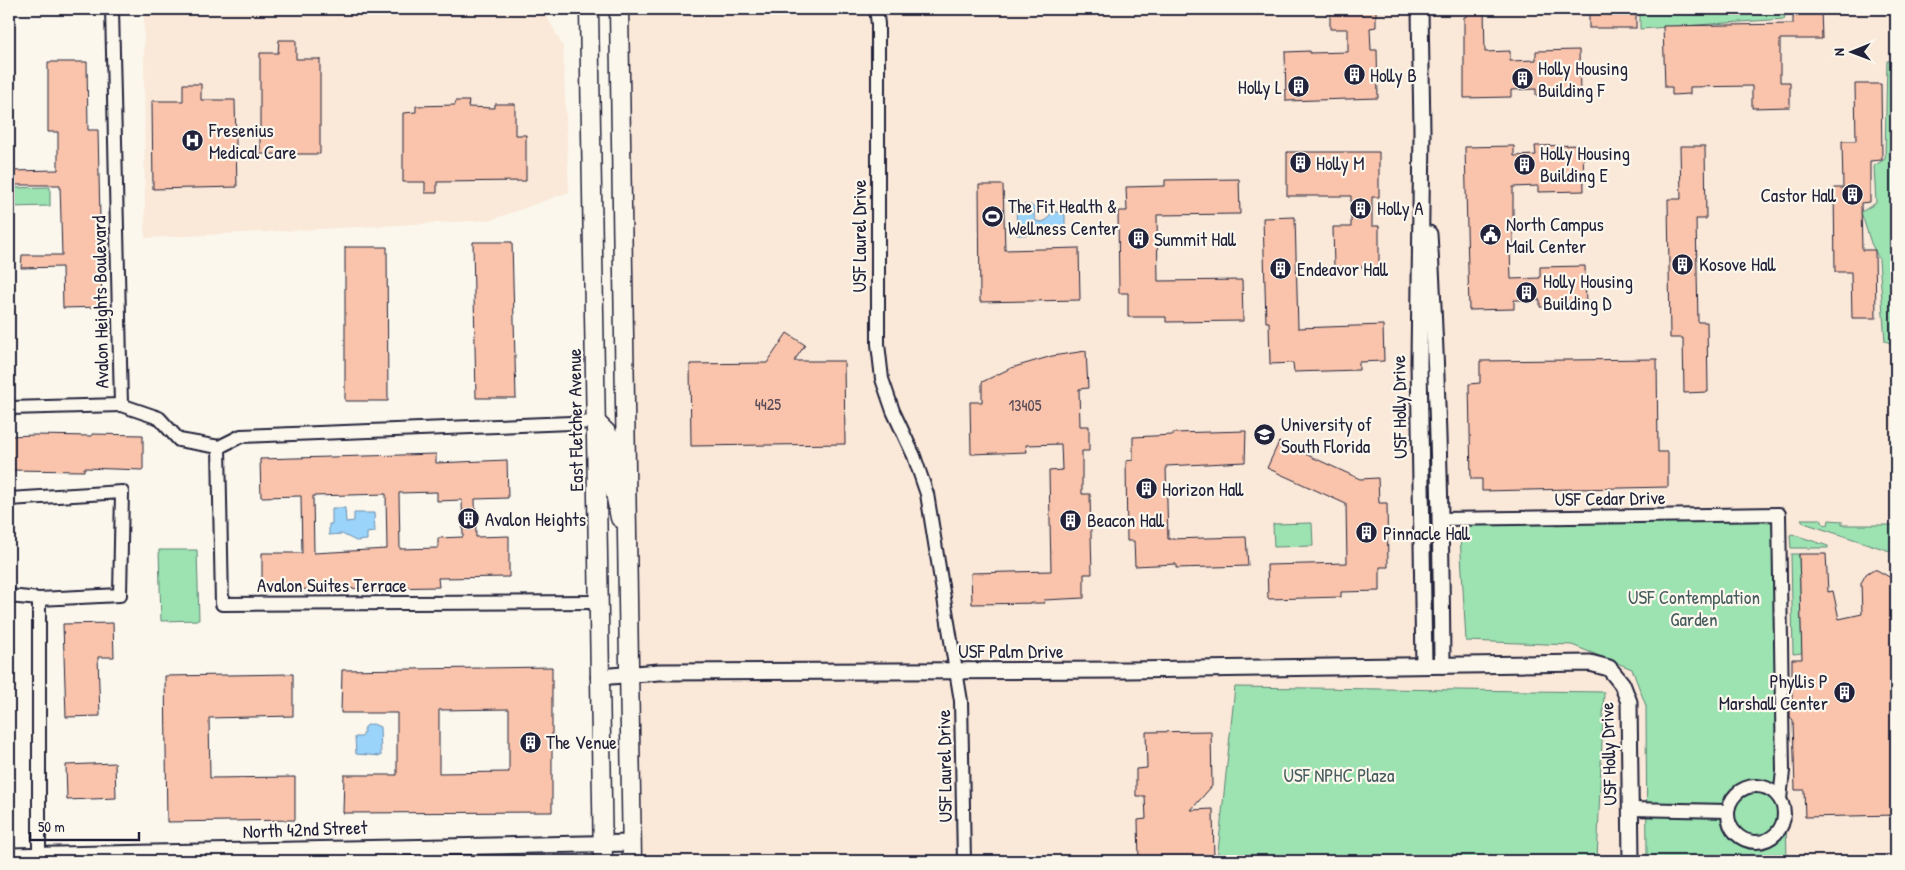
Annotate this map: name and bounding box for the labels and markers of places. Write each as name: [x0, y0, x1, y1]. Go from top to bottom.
place label: Holly Housing Building F: [1538, 55, 1628, 103]
place label: Holly B: [1370, 62, 1417, 88]
building icon: Holly B: [1342, 63, 1366, 87]
building icon: Holly Housing Building F: [1510, 67, 1534, 91]
place label: Holly L: [1238, 74, 1282, 100]
building icon: Holly L: [1286, 75, 1310, 99]
place label: Fresenius Medical Care: [208, 117, 297, 165]
hospital icon: Fresenius Medical Care: [181, 129, 205, 153]
place label: Holly Housing Building E: [1540, 140, 1630, 188]
place label: Holly M: [1316, 150, 1364, 176]
building icon: Holly M: [1288, 151, 1312, 175]
building icon: Holly Housing Building E: [1512, 152, 1536, 176]
place label: Castor Hall: [1760, 182, 1837, 208]
building icon: Castor Hall: [1840, 183, 1864, 207]
place label: The Fit Health & Wellness Center: [1008, 193, 1119, 241]
place label: Holly A: [1377, 195, 1423, 221]
building icon: Holly A: [1349, 196, 1373, 220]
sports icon: The Fit Health & Wellness Center: [980, 205, 1004, 229]
place label: North Campus Mail Center: [1506, 211, 1604, 259]
public building icon: North Campus Mail Center: [1478, 223, 1502, 247]
place label: Summit Hall: [1154, 226, 1237, 252]
building icon: Summit Hall: [1126, 227, 1150, 251]
place label: Kosove Hall: [1699, 251, 1776, 277]
building icon: Kosove Hall: [1671, 252, 1695, 276]
place label: Endeavor Hall: [1297, 256, 1389, 282]
building icon: Endeavor Hall: [1269, 257, 1293, 281]
place label: Holly Housing Building D: [1543, 268, 1633, 316]
building icon: Holly Housing Building D: [1515, 280, 1539, 304]
place label: University of South Florida: [1281, 411, 1372, 459]
school or university icon: University of South Florida: [1253, 423, 1277, 447]
place label: Horizon Hall: [1162, 476, 1244, 502]
building icon: Horizon Hall: [1134, 477, 1158, 501]
place label: Avalon Heights: [485, 506, 586, 532]
building icon: Avalon Heights: [457, 507, 481, 531]
place label: Beacon Hall: [1087, 507, 1165, 533]
building icon: Beacon Hall: [1059, 508, 1083, 532]
place label: Pinnacle Hall: [1383, 520, 1471, 546]
building icon: Pinnacle Hall: [1355, 521, 1379, 545]
place label: Phyllis P Marshall Center: [1719, 668, 1829, 716]
building icon: Phyllis P Marshall Center: [1832, 680, 1856, 704]
place label: The Venue: [546, 729, 617, 755]
building icon: The Venue: [518, 730, 542, 754]

